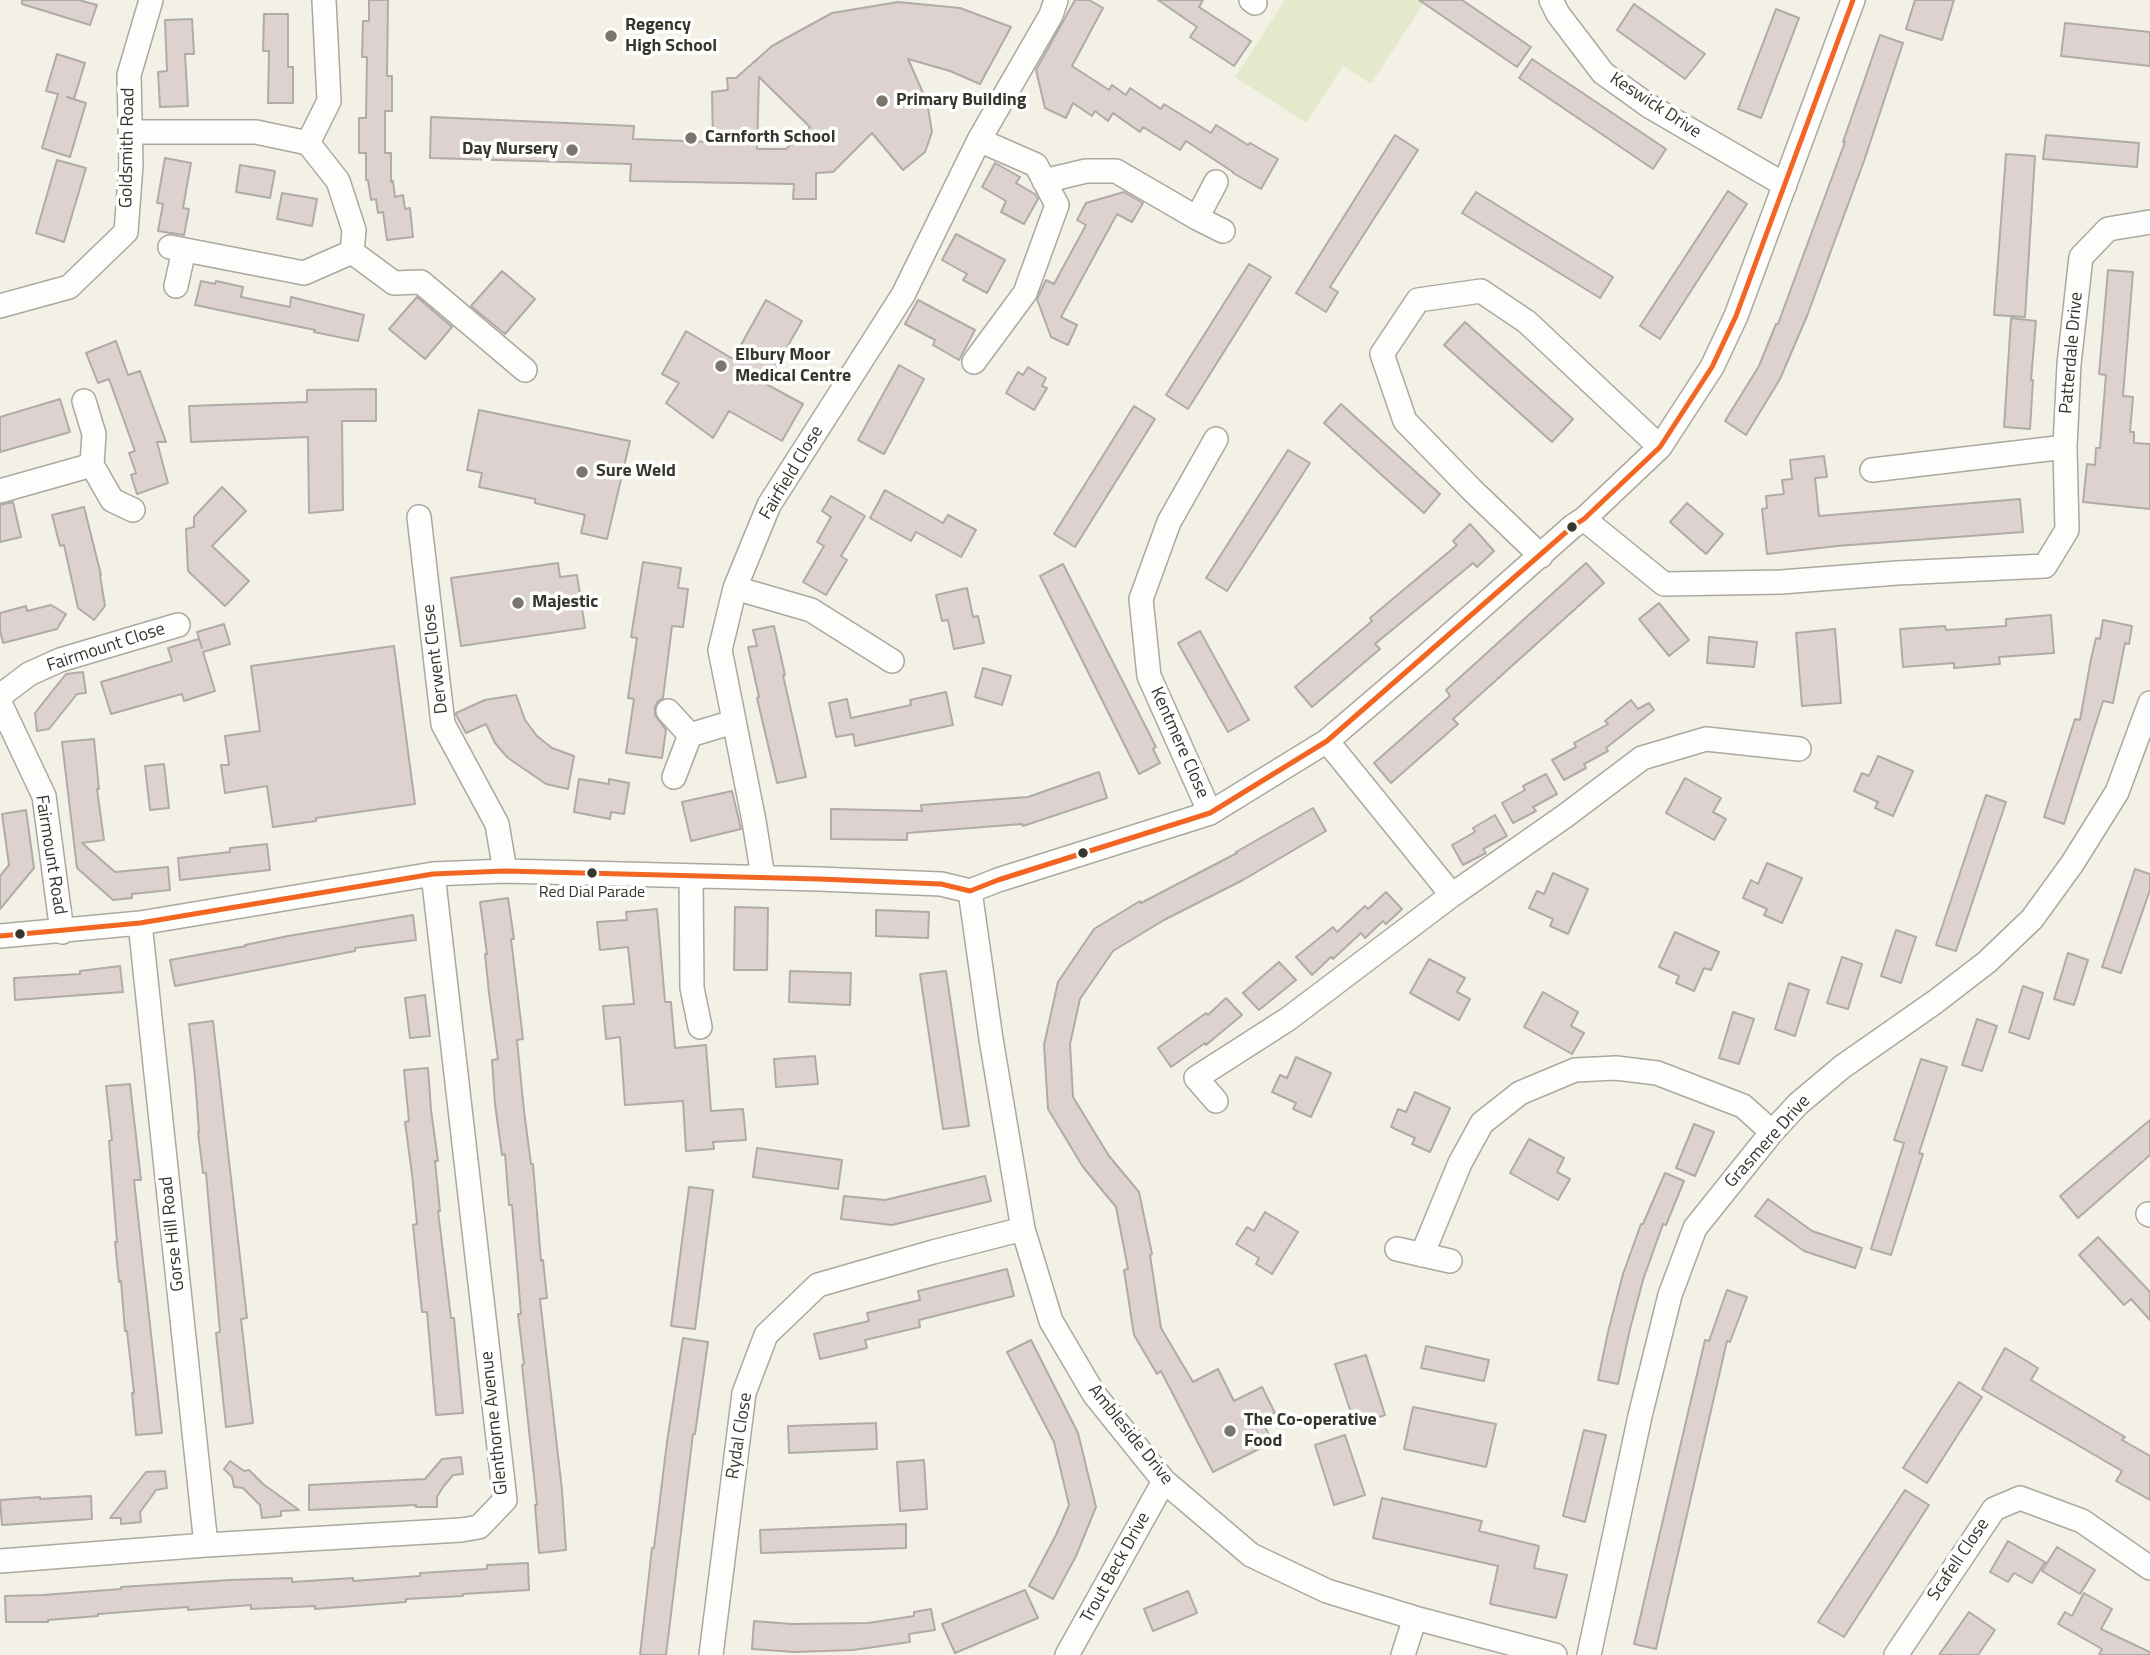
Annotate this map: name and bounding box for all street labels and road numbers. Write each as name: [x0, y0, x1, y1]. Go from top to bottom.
street label: Keswick Drive: [1605, 68, 1705, 144]
street label: Goldsmith Road: [116, 88, 140, 208]
street label: Patterdale Drive: [2056, 291, 2088, 415]
street label: Fairfield Close: [756, 422, 828, 524]
street label: Derwent Close: [419, 603, 453, 715]
street label: Fairmount Close: [44, 619, 168, 677]
street label: Kentmere Close: [1145, 684, 1213, 802]
street label: Fairmount Road: [30, 794, 70, 916]
street label: Grasmere Drive: [1721, 1091, 1815, 1193]
street label: Gorse Hill Road: [156, 1175, 190, 1293]
street label: Glenthorne Avenue: [477, 1350, 513, 1496]
street label: Ambleside Drive: [1083, 1381, 1177, 1489]
street label: Rydal Close: [723, 1391, 757, 1481]
street label: Trout Beck Drive: [1077, 1509, 1155, 1627]
street label: Scafell Close: [1924, 1515, 1994, 1605]

